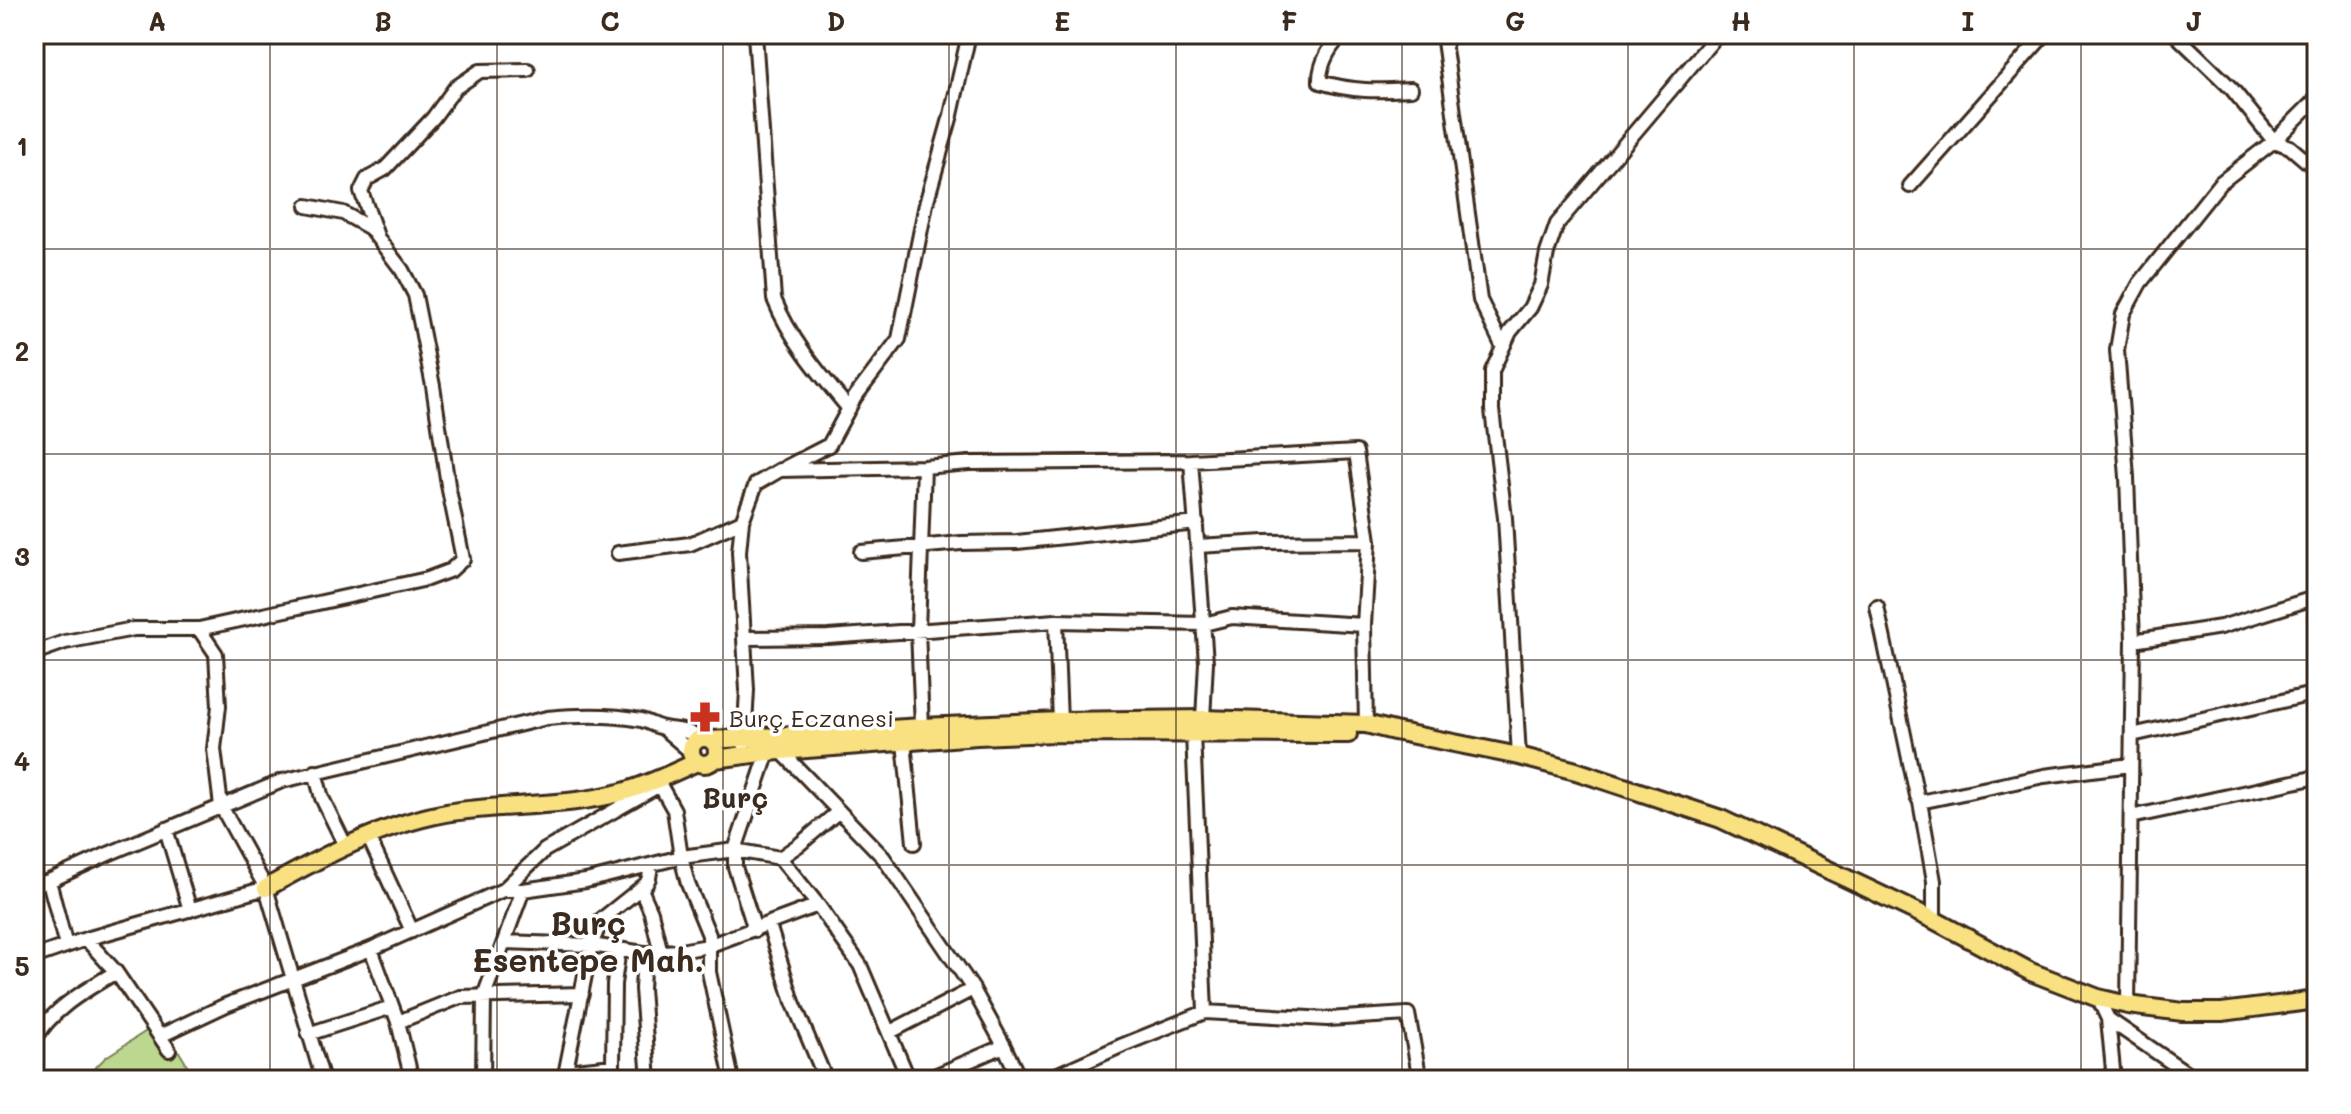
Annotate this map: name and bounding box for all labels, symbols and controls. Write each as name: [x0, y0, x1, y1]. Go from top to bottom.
text: A: [148, 4, 166, 38]
text: B: [374, 4, 392, 38]
text: C: [600, 4, 620, 38]
text: D: [827, 4, 845, 38]
text: E: [1054, 4, 1070, 38]
text: F: [1281, 4, 1297, 38]
text: G: [1505, 4, 1525, 38]
text: H: [1731, 4, 1751, 38]
text: I: [1961, 4, 1975, 38]
text: J: [2185, 4, 2203, 38]
text: 1: [16, 129, 28, 163]
text: 2: [15, 334, 29, 368]
text: 3: [14, 539, 30, 573]
pharmacy icon: Burç Eczanesi: [688, 700, 722, 734]
place label: Burç Eczanesi: [729, 702, 894, 733]
text: 4: [14, 744, 30, 778]
district label: Burç: [702, 779, 768, 815]
district label: Burç Esentepe Mah.: [472, 901, 704, 980]
text: 5: [14, 949, 30, 983]

